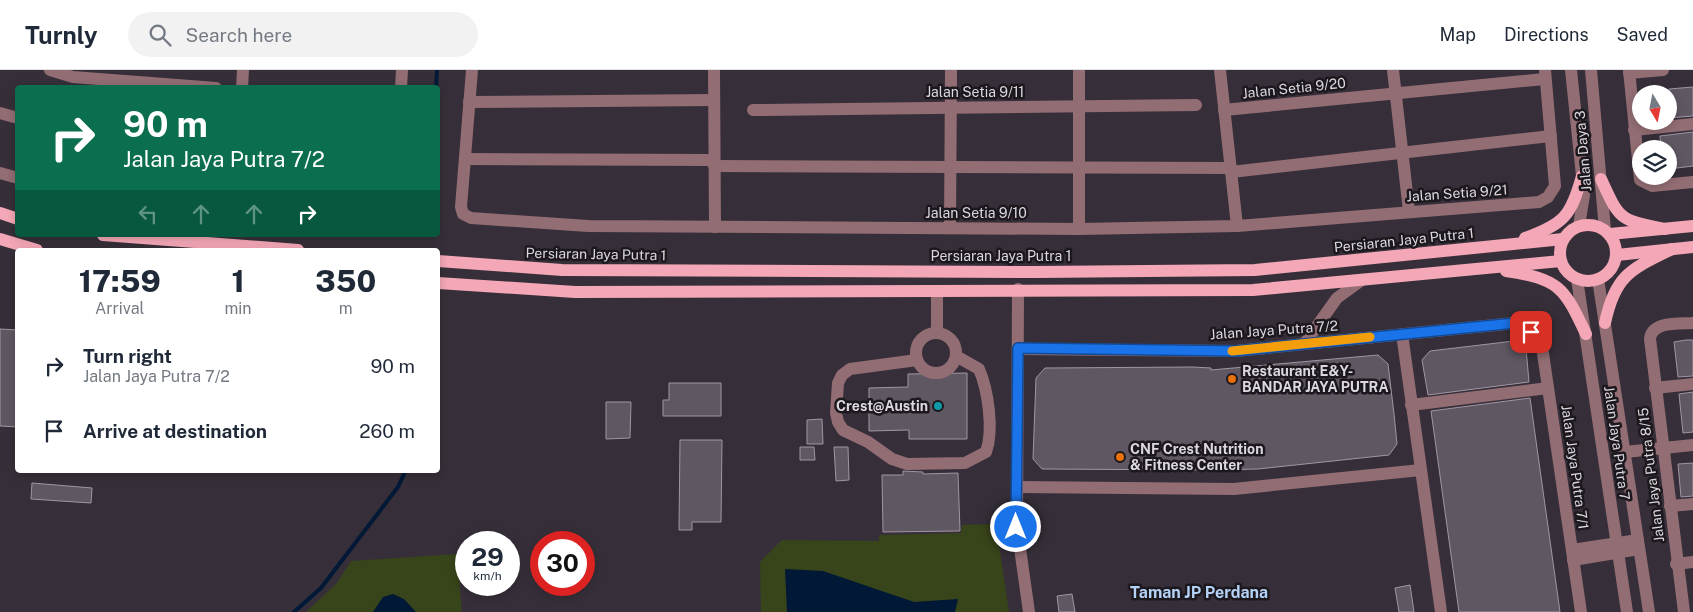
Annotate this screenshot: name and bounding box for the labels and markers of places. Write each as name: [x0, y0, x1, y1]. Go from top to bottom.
pin: [1510, 311, 1552, 353]
place label: Restaurant E&Y- BANDAR JAYA PUTRA: [1242, 363, 1389, 395]
marker: Restaurant E&Y- BANDAR JAYA PUTRA: [1226, 373, 1238, 385]
place label: Crest@Austin: [836, 398, 928, 414]
marker: Crest@Austin: [932, 400, 944, 412]
place label: CNF Crest Nutrition & Fitness Center: [1130, 441, 1263, 473]
marker: CNF Crest Nutrition & Fitness Center: [1114, 451, 1126, 463]

